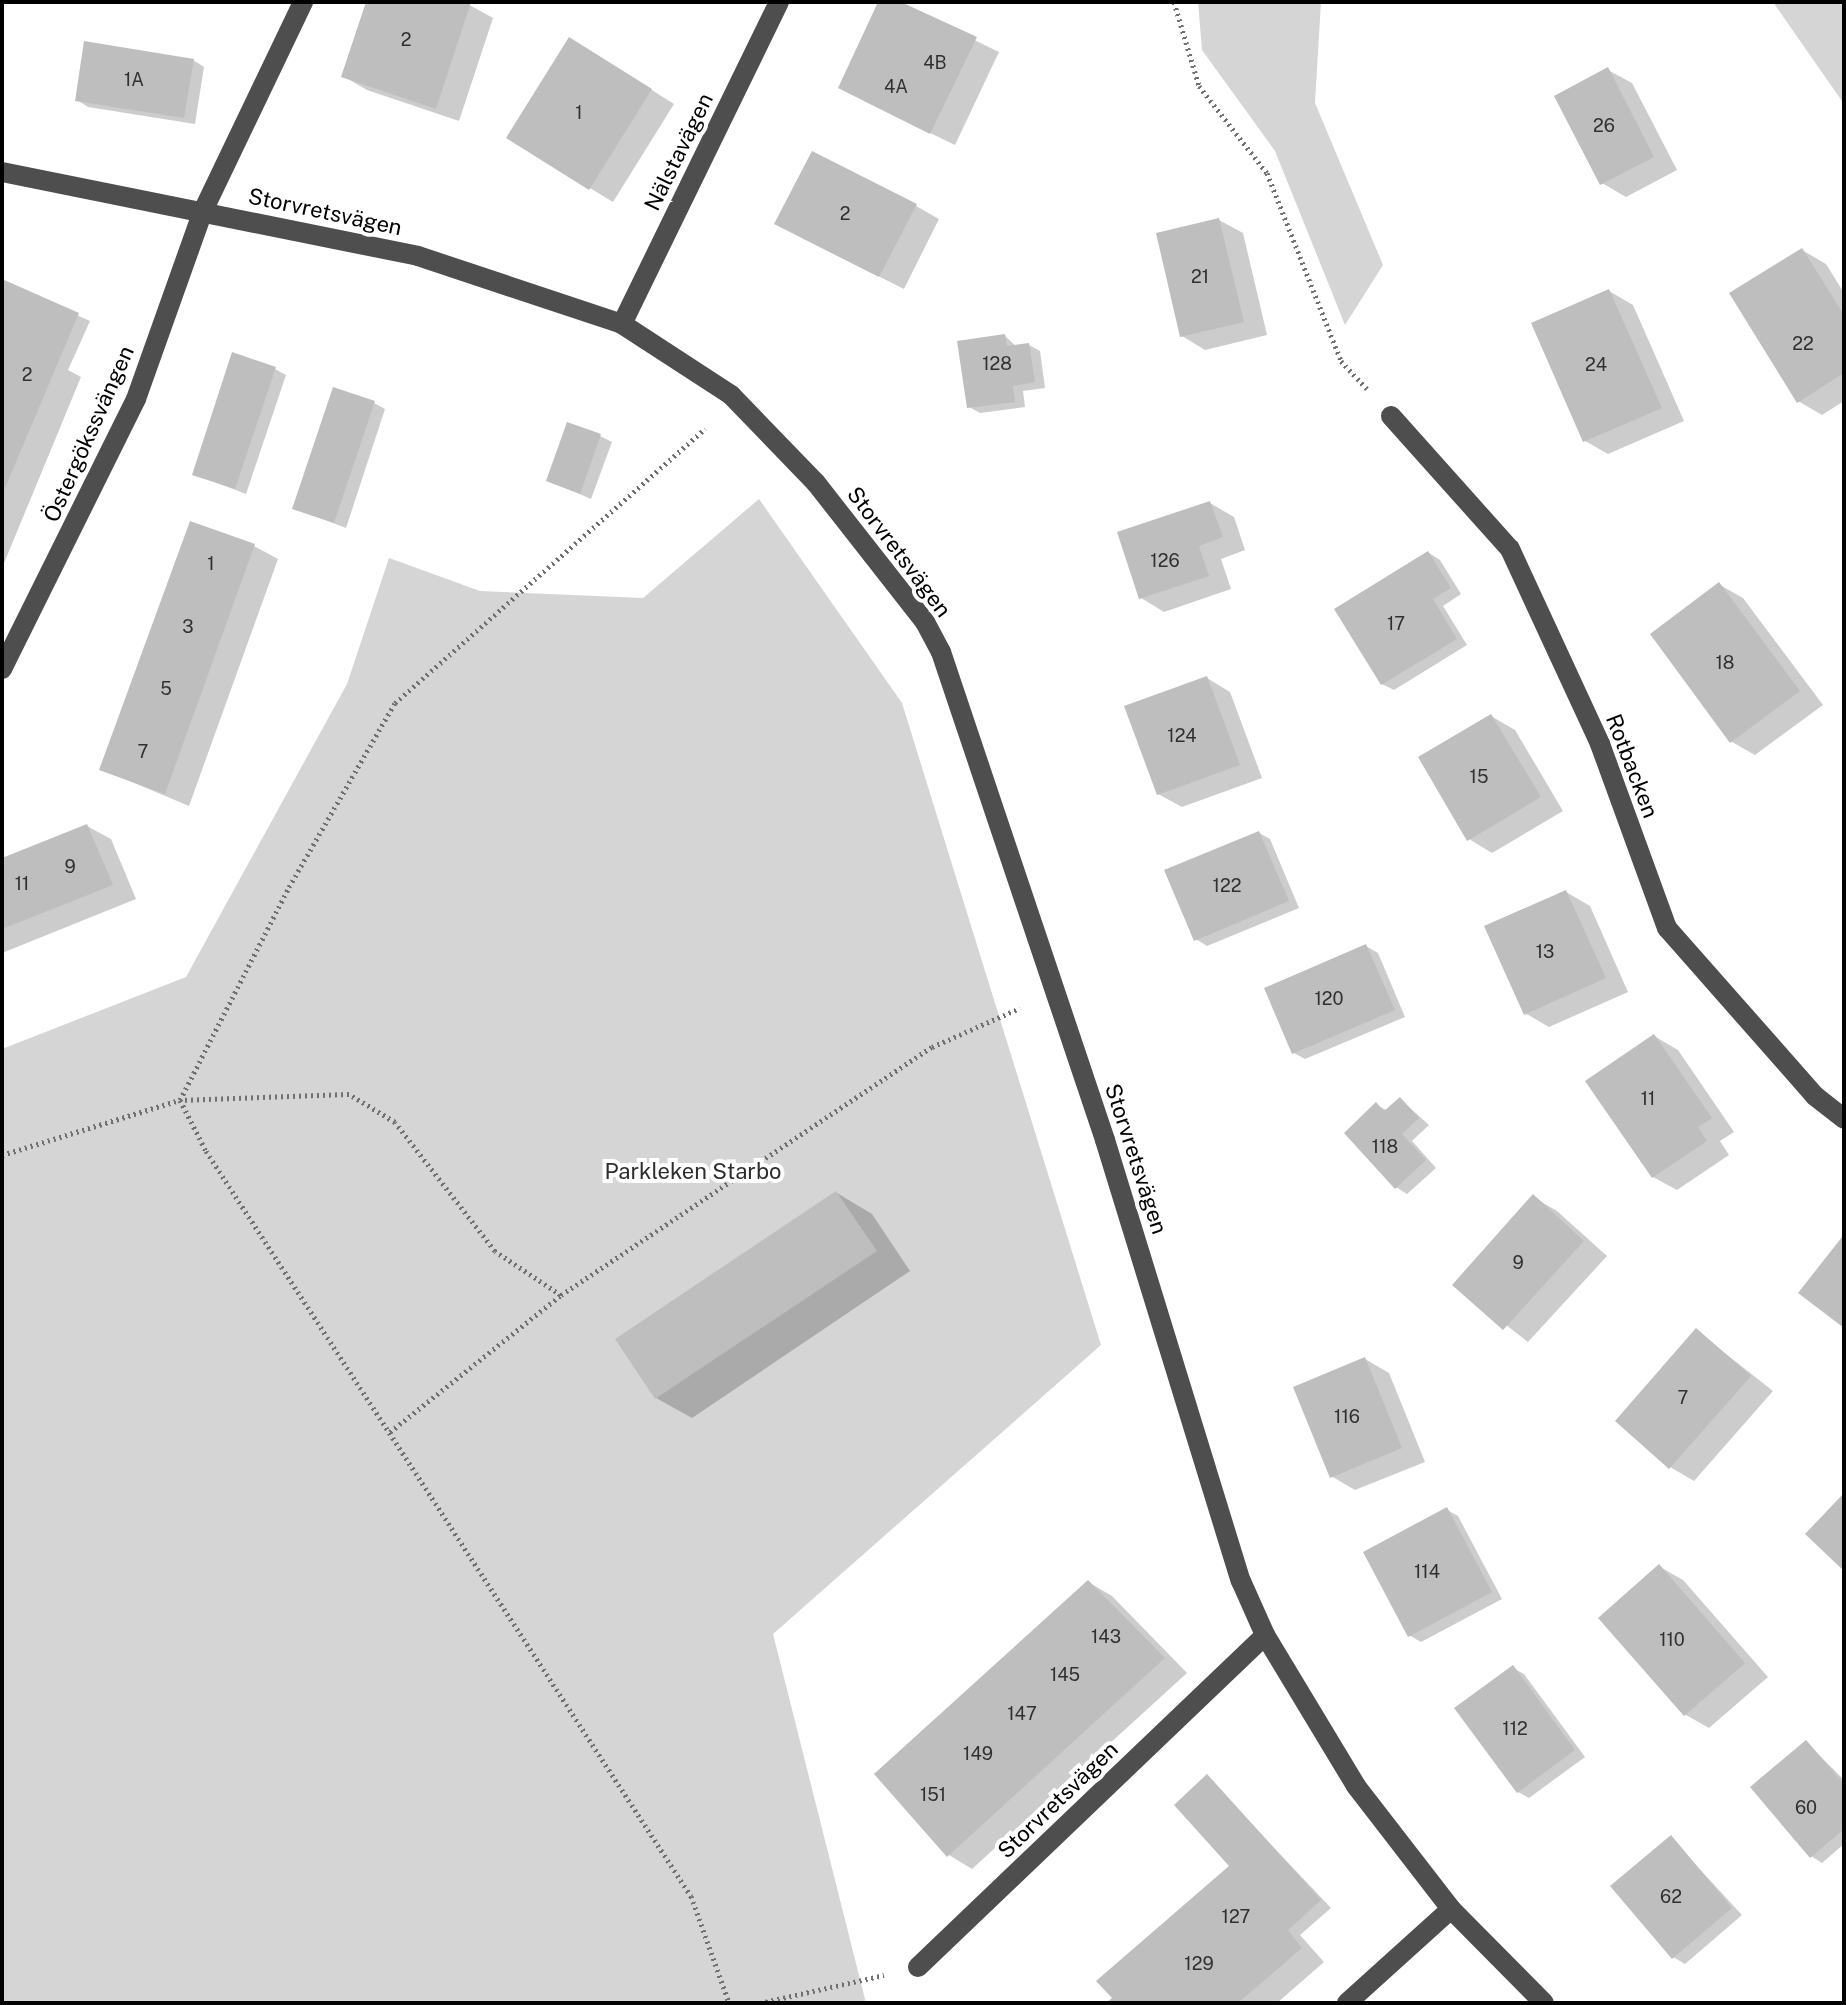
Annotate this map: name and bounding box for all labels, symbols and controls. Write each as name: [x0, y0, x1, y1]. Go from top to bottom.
house number: 2: [401, 29, 411, 51]
house number: 4B: [923, 52, 947, 74]
house number: 1A: [124, 69, 144, 91]
house number: 4A: [884, 76, 908, 98]
street label: Nälstavägen: [639, 89, 719, 215]
house number: 1: [575, 102, 583, 124]
house number: 26: [1593, 115, 1615, 137]
street label: Storvretsvägen: [246, 183, 404, 241]
house number: 2: [840, 203, 850, 225]
house number: 21: [1191, 266, 1209, 288]
house number: 22: [1792, 333, 1814, 355]
street label: Östergökssvängen: [38, 342, 140, 526]
house number: 128: [982, 353, 1012, 375]
house number: 24: [1585, 354, 1607, 376]
house number: 2: [22, 364, 32, 386]
street label: Storvretsvägen: [841, 482, 957, 622]
house number: 126: [1150, 550, 1180, 572]
house number: 1: [207, 553, 215, 575]
house number: 17: [1387, 613, 1405, 635]
house number: 3: [182, 616, 194, 638]
house number: 18: [1716, 652, 1734, 674]
house number: 5: [160, 678, 172, 700]
street label: Rotbacken: [1600, 710, 1664, 822]
house number: 124: [1167, 725, 1197, 747]
house number: 7: [138, 741, 148, 763]
house number: 15: [1470, 766, 1488, 788]
house number: 9: [64, 856, 76, 878]
house number: 11: [15, 873, 29, 895]
house number: 122: [1213, 875, 1241, 897]
house number: 13: [1536, 941, 1554, 963]
house number: 120: [1314, 988, 1344, 1010]
street label: Storvretsvägen: [1099, 1081, 1173, 1237]
house number: 11: [1641, 1088, 1655, 1110]
house number: 118: [1372, 1136, 1398, 1158]
park label: Parkleken Starbo: [605, 1159, 781, 1185]
house number: 9: [1512, 1252, 1524, 1274]
house number: 7: [1678, 1387, 1688, 1409]
house number: 116: [1334, 1406, 1360, 1428]
house number: 114: [1414, 1561, 1440, 1583]
house number: 143: [1091, 1626, 1121, 1648]
house number: 110: [1659, 1629, 1685, 1651]
house number: 145: [1050, 1664, 1080, 1686]
house number: 147: [1007, 1703, 1037, 1725]
house number: 112: [1502, 1718, 1528, 1740]
street label: Storvretsvägen: [993, 1736, 1123, 1864]
house number: 149: [963, 1743, 993, 1765]
house number: 151: [920, 1784, 946, 1806]
house number: 60: [1795, 1797, 1817, 1819]
house number: 62: [1660, 1886, 1682, 1908]
house number: 127: [1222, 1906, 1250, 1928]
house number: 129: [1184, 1953, 1214, 1975]

